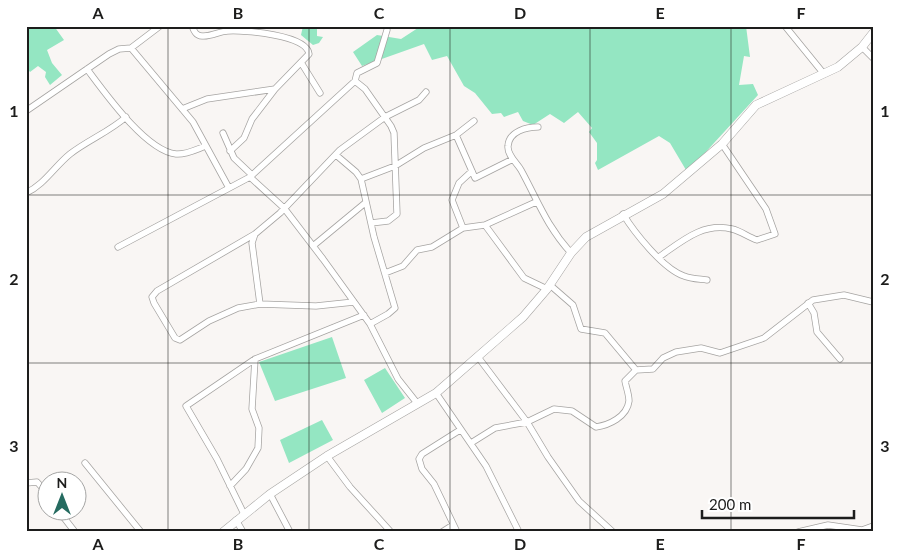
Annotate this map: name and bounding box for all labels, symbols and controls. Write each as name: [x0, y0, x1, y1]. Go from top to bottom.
text: A: [91, 3, 104, 22]
text: B: [233, 3, 243, 22]
text: C: [374, 3, 385, 22]
text: D: [514, 3, 526, 22]
text: E: [655, 3, 665, 22]
text: F: [796, 3, 806, 22]
text: 1: [9, 101, 19, 120]
text: 1: [880, 101, 890, 120]
text: 2: [9, 269, 19, 288]
text: 2: [880, 269, 890, 288]
text: 3: [9, 436, 19, 455]
text: 3: [880, 436, 890, 455]
north arrow: [38, 470, 88, 520]
text: N: [57, 474, 67, 491]
scale bar: [702, 488, 854, 520]
text: 200 m: [709, 495, 751, 513]
text: A: [91, 534, 104, 553]
text: B: [233, 534, 243, 553]
text: C: [374, 534, 385, 553]
text: D: [514, 534, 526, 553]
text: E: [655, 534, 665, 553]
text: F: [796, 534, 806, 553]

